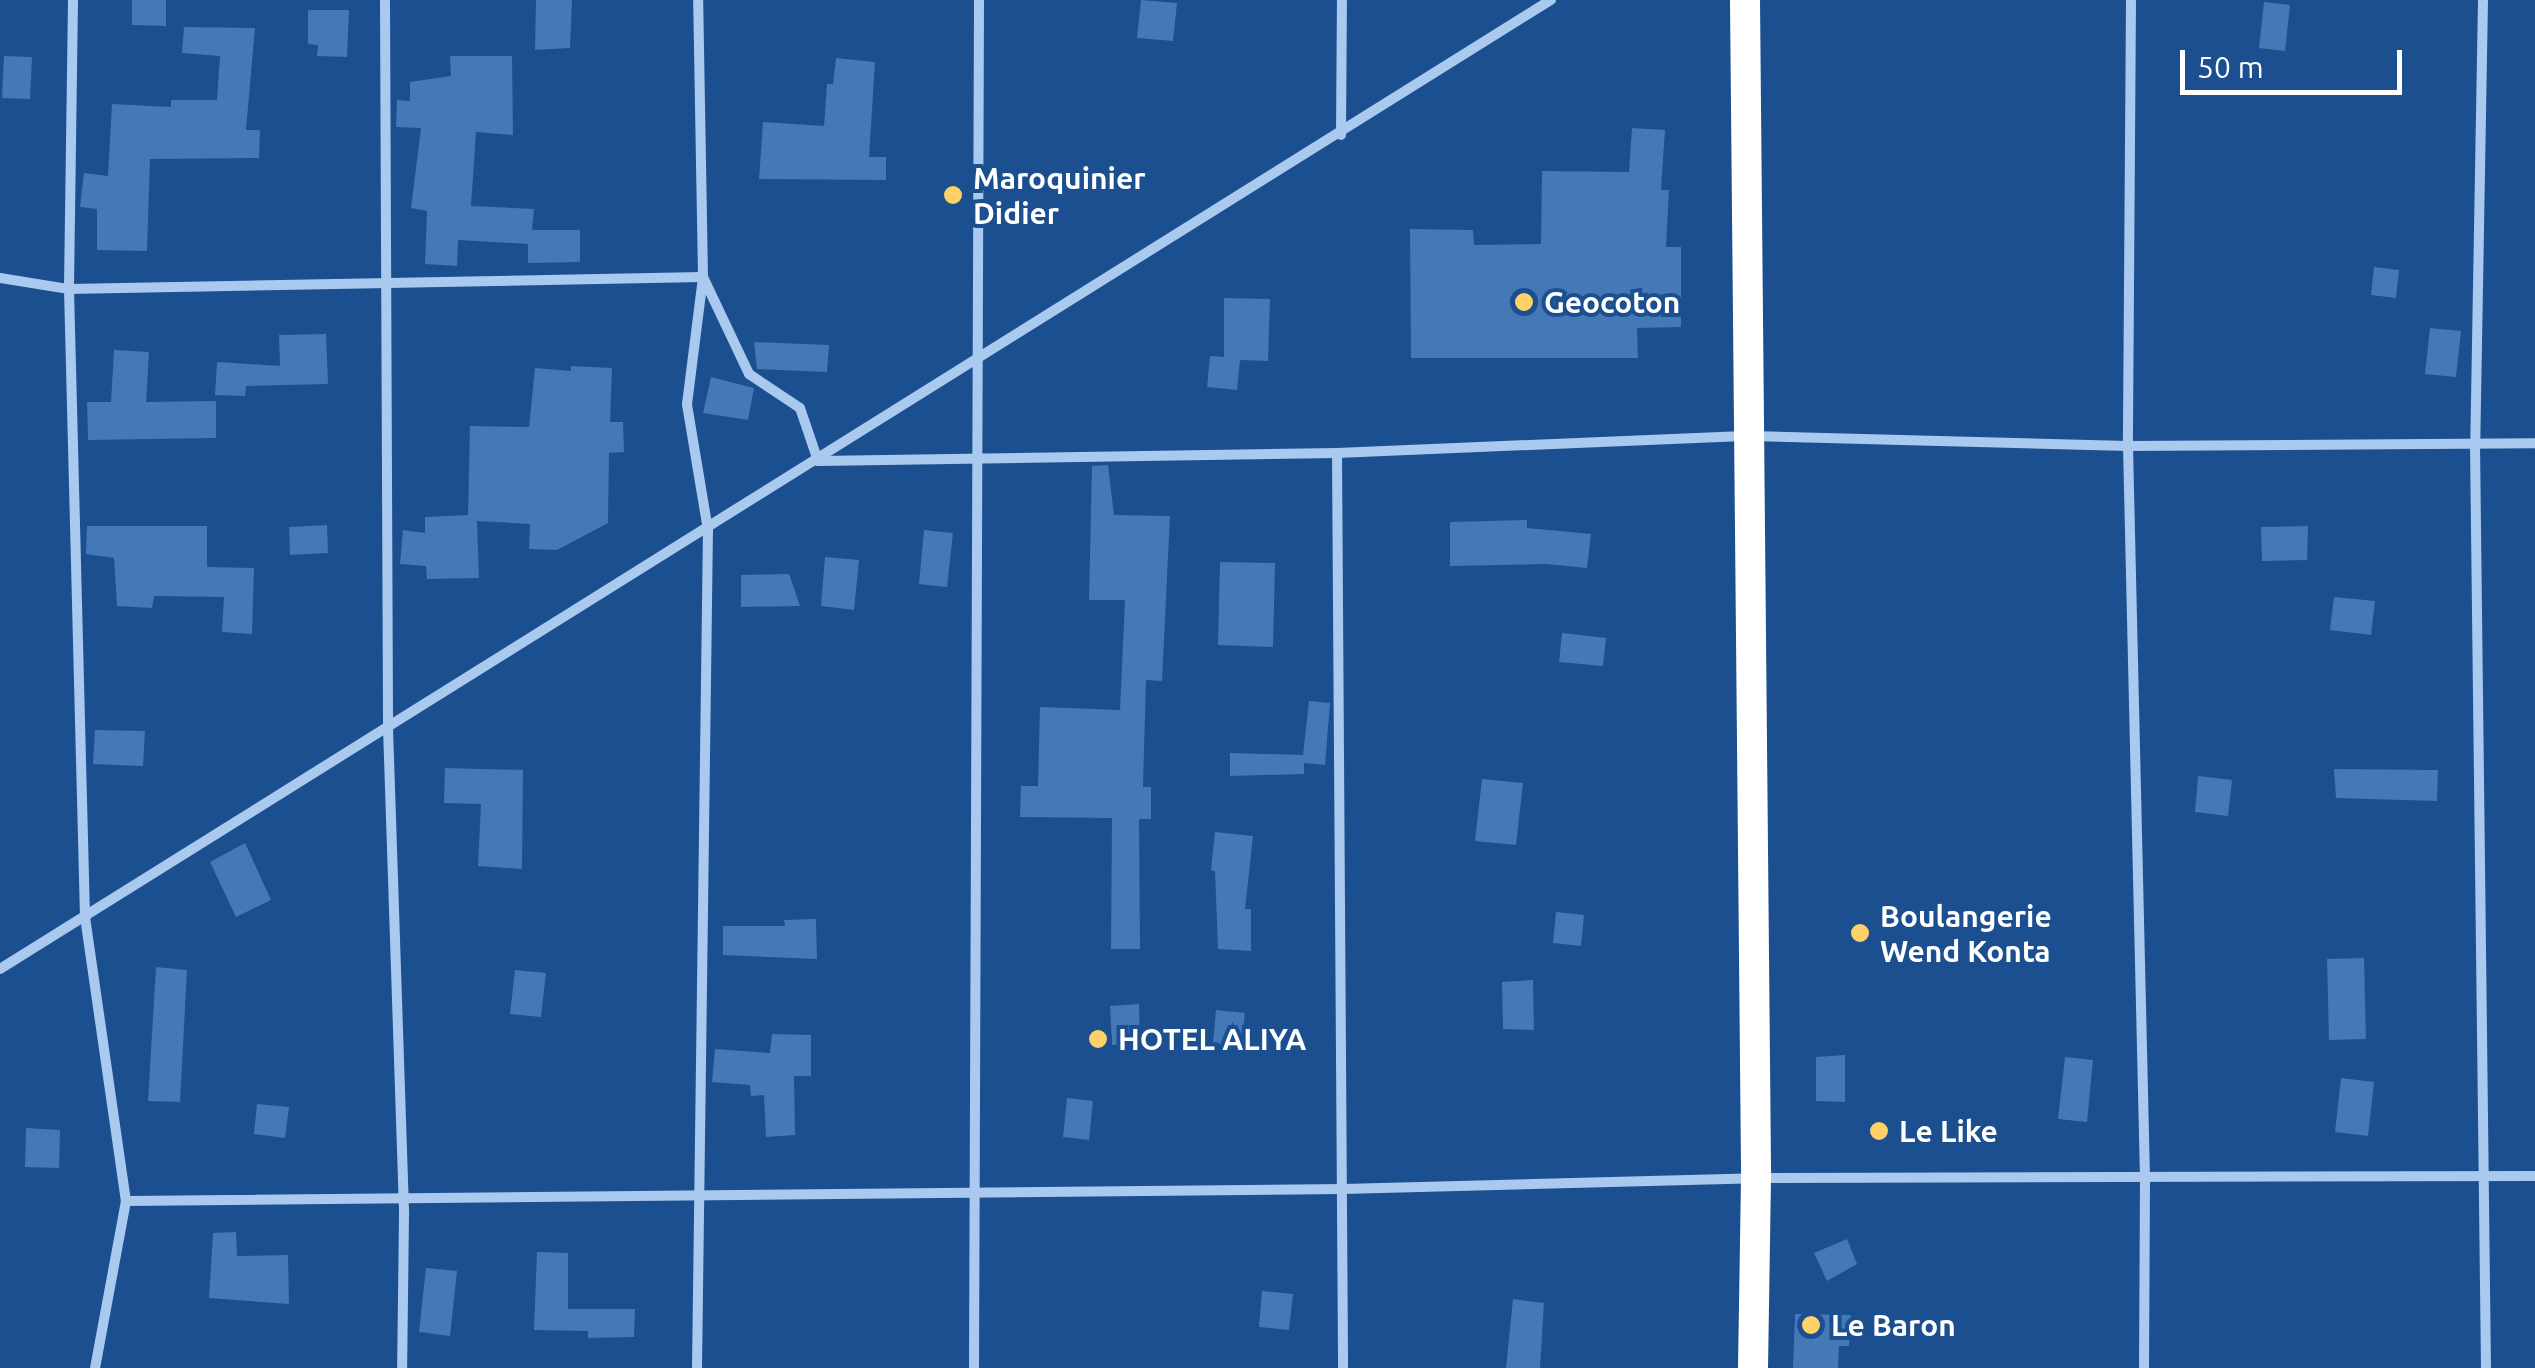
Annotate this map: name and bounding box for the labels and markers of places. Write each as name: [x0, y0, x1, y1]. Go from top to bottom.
place label: Maroquinier Didier: [973, 160, 1146, 230]
marker: Maroquinier Didier: [942, 184, 964, 206]
place label: Geocoton: [1544, 284, 1680, 320]
marker: Geocoton: [1513, 291, 1535, 313]
place label: Boulangerie Wend Konta: [1880, 898, 2052, 968]
marker: Boulangerie Wend Konta: [1849, 922, 1871, 944]
place label: HOTEL ALIYA: [1118, 1021, 1306, 1057]
marker: HOTEL ALIYA: [1087, 1028, 1109, 1050]
place label: Le Like: [1899, 1113, 1998, 1149]
marker: Le Like: [1868, 1120, 1890, 1142]
place label: Le Baron: [1831, 1307, 1956, 1343]
marker: Le Baron: [1800, 1314, 1822, 1336]

